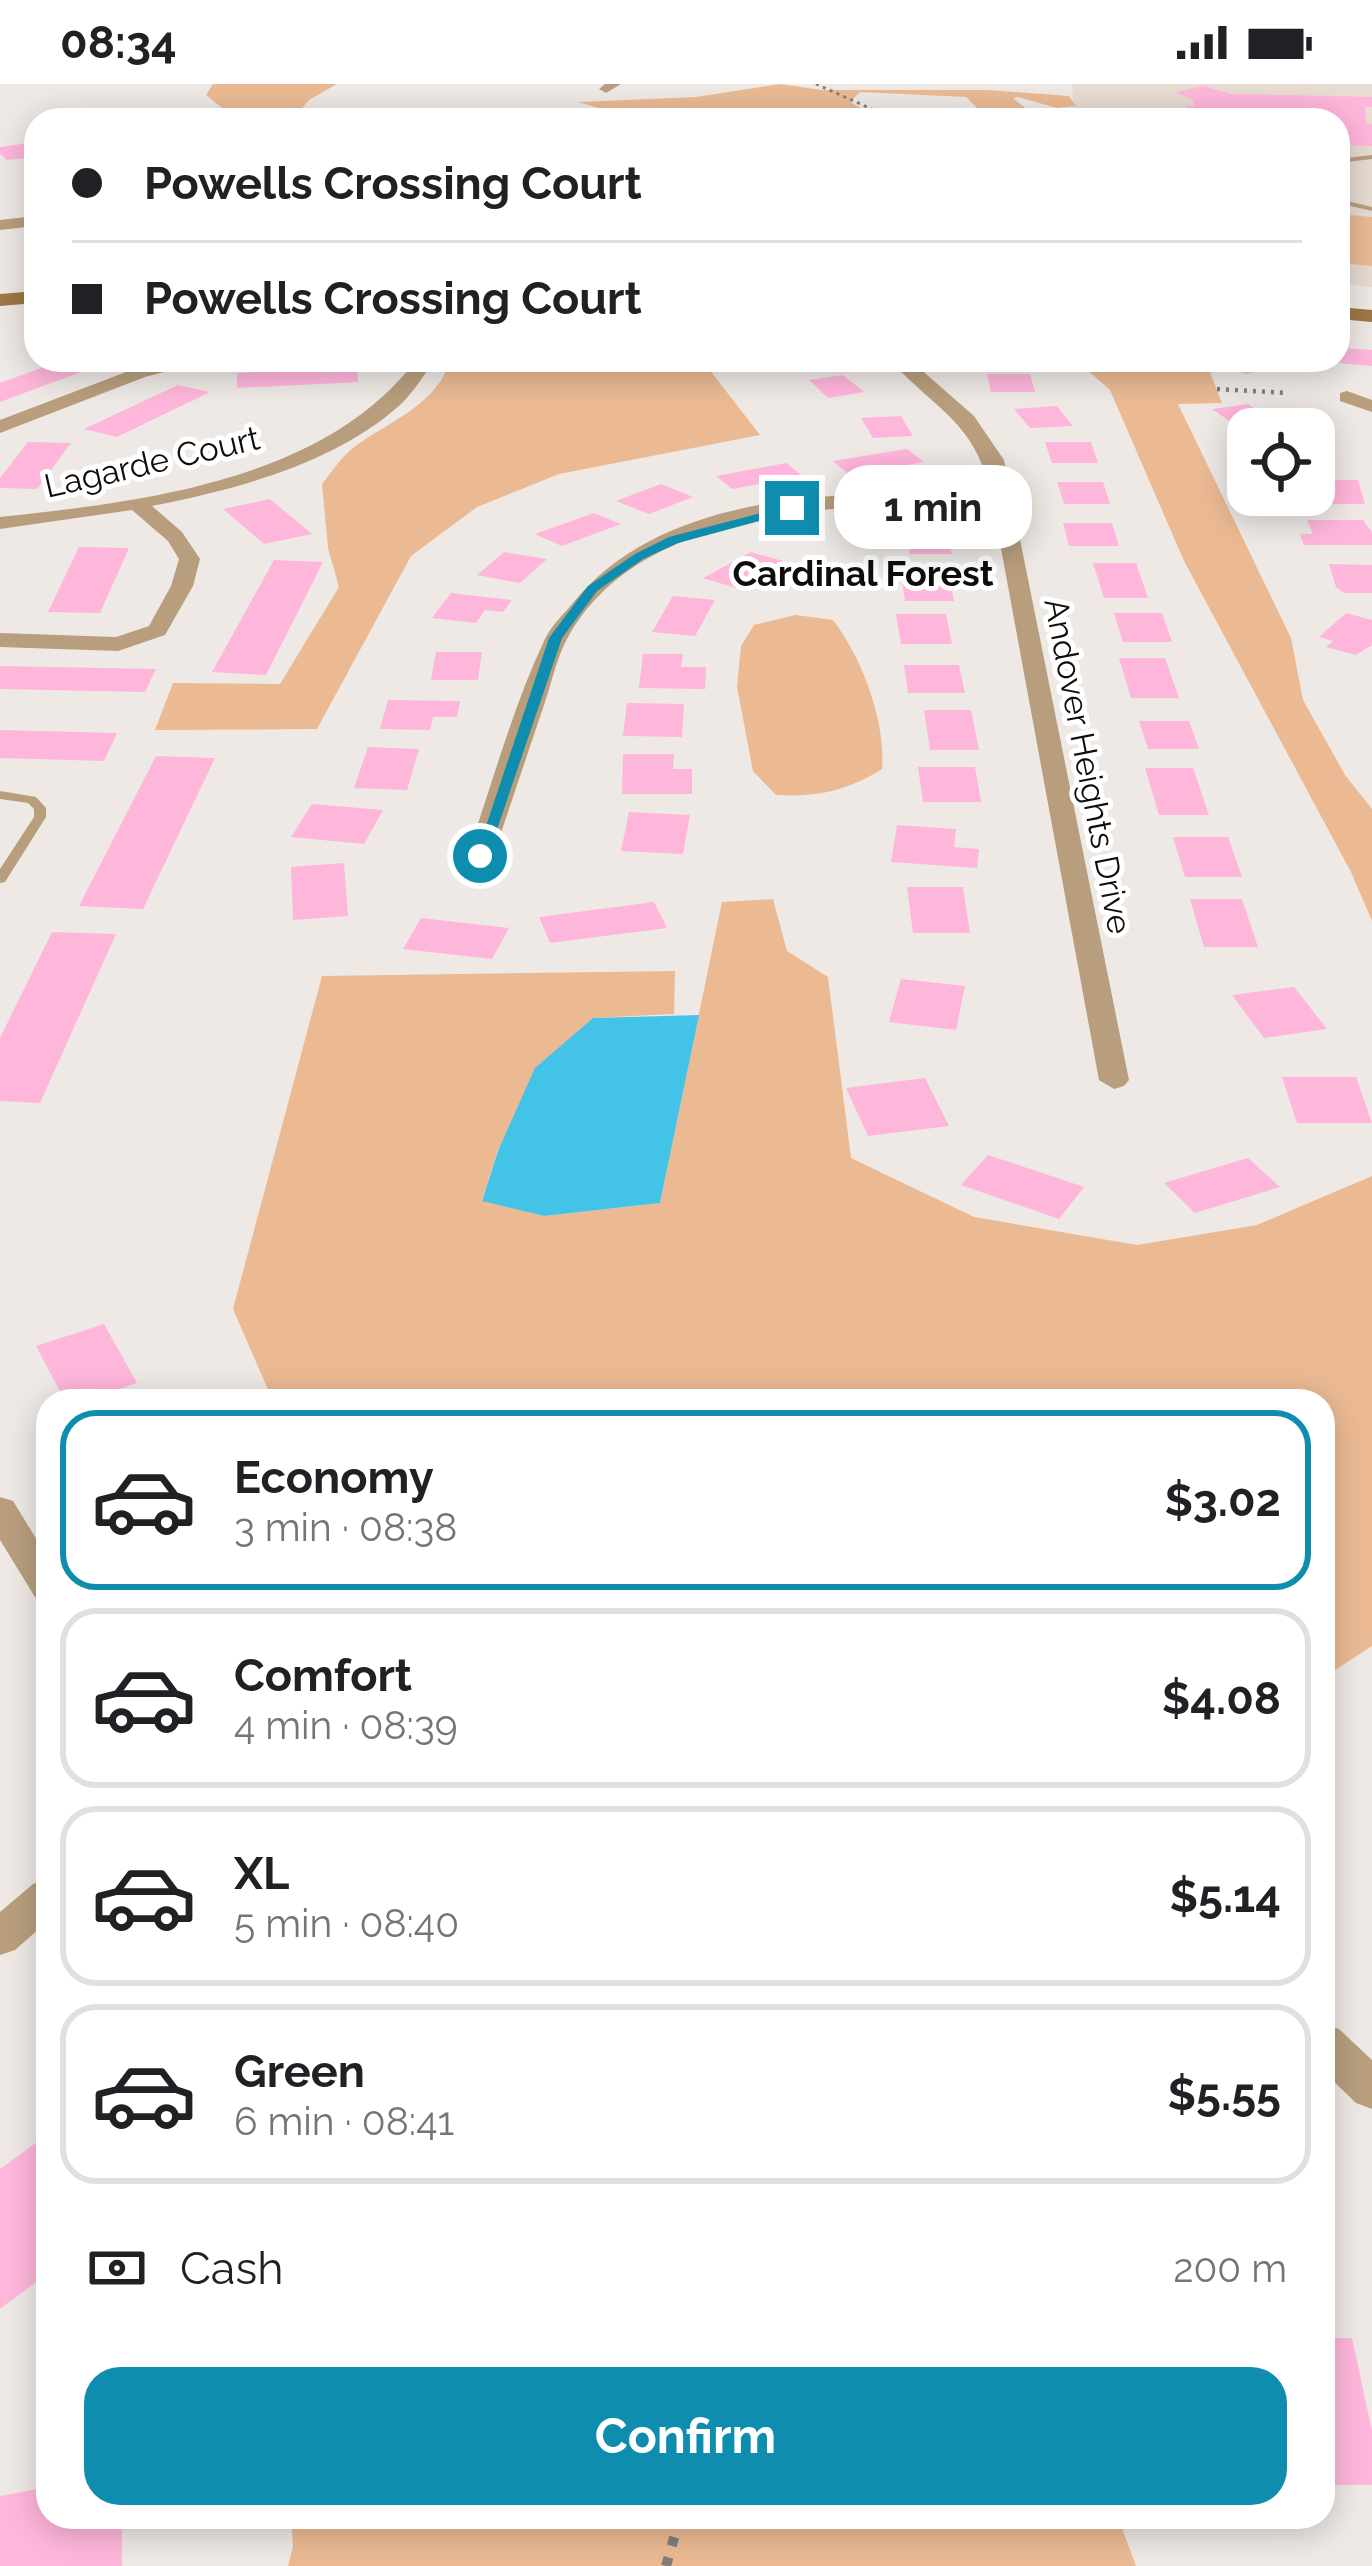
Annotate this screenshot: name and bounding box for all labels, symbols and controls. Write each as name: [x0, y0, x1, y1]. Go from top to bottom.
text: 08:34: [60, 16, 177, 69]
text: Powells Crossing Court: [144, 157, 642, 210]
text: Powells Crossing Court: [144, 272, 642, 325]
map controls: [1227, 408, 1335, 516]
button: locate: [1227, 408, 1335, 516]
street label: Lagarde Court: [41, 418, 263, 506]
callout: 1 min: [834, 466, 1032, 550]
route end: [765, 481, 819, 535]
text: 1 min: [884, 484, 982, 530]
district label: Cardinal Forest: [732, 552, 994, 594]
street label: Andover Heights Drive: [1036, 595, 1140, 937]
route start: [453, 829, 507, 883]
icon: car: [90, 1446, 198, 1554]
text: Economy: [234, 1451, 434, 1504]
text: $3.02: [1164, 1474, 1281, 1527]
text: 3 min · 08:38: [234, 1504, 457, 1550]
icon: car: [90, 1644, 198, 1752]
text: Comfort: [234, 1649, 412, 1702]
text: $4.08: [1162, 1672, 1281, 1725]
text: 4 min · 08:39: [234, 1702, 458, 1748]
icon: car: [90, 1842, 198, 1950]
text: XL: [234, 1847, 289, 1900]
text: $5.14: [1169, 1870, 1281, 1923]
text: 5 min · 08:40: [234, 1900, 459, 1946]
icon: car: [90, 2040, 198, 2148]
text: Green: [234, 2045, 365, 2098]
text: $5.55: [1168, 2068, 1281, 2121]
text: 6 min · 08:41: [234, 2098, 454, 2144]
icon: cash: [84, 2235, 150, 2301]
text: Cash: [180, 2242, 283, 2295]
text: 200 m: [1173, 2245, 1287, 2291]
button: Confirm: [84, 2367, 1287, 2505]

